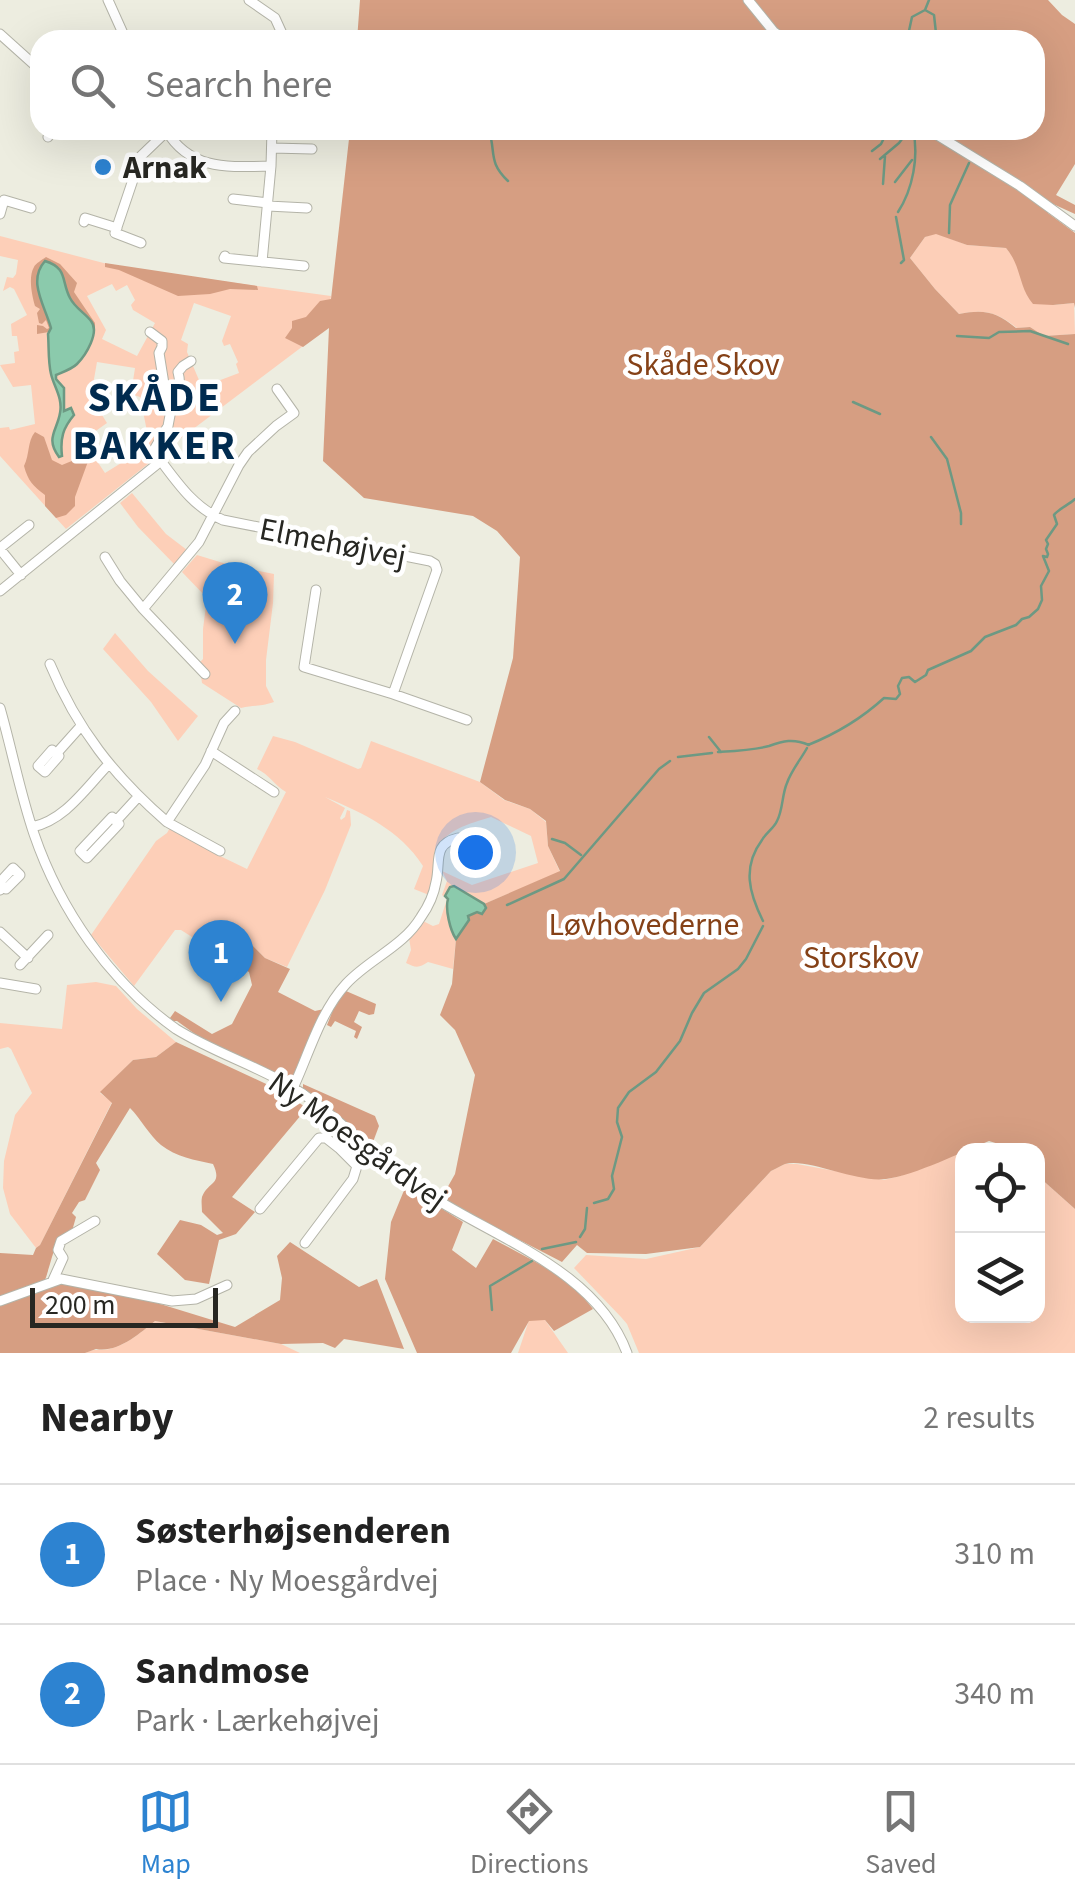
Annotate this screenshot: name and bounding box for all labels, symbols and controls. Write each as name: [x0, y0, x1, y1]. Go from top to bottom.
search box: [30, 30, 1045, 140]
icon: search: [65, 58, 120, 113]
text: Search here: [145, 58, 332, 112]
place label: Arnak: [122, 145, 207, 191]
marker: Arnak: [92, 156, 114, 178]
park label: Skåde Skov: [626, 342, 780, 388]
district label: SKÅDE BAKKER: [73, 368, 237, 476]
street label: Elmehøjvej: [255, 506, 410, 580]
pin: 2: [202, 562, 268, 644]
your location: [450, 827, 501, 878]
park label: Løvhovederne: [549, 902, 739, 948]
pin: 1: [188, 920, 254, 1002]
park label: Storskov: [803, 935, 919, 981]
street label: Ny Moesgårdvej: [259, 1060, 456, 1221]
map controls: [955, 1143, 1045, 1323]
button: locate: [955, 1143, 1045, 1233]
button: layers: [955, 1233, 1045, 1323]
scale bar: [30, 1283, 218, 1328]
text: 200 m: [45, 1285, 116, 1325]
text: Nearby: [40, 1388, 174, 1448]
text: 2 results: [923, 1395, 1035, 1441]
text: Søsterhøjsenderen: [135, 1504, 451, 1558]
text: 1: [64, 1531, 81, 1577]
text: 310 m: [954, 1531, 1035, 1577]
text: Place · Ny Moesgårdvej: [135, 1558, 439, 1604]
text: Sandmose: [135, 1644, 310, 1698]
text: 2: [64, 1671, 81, 1717]
text: 340 m: [954, 1671, 1035, 1717]
text: Park · Lærkehøjvej: [135, 1698, 380, 1744]
tab: Map: [138, 1784, 193, 1884]
tab: Directions: [470, 1784, 589, 1884]
tab: Saved: [865, 1784, 937, 1884]

